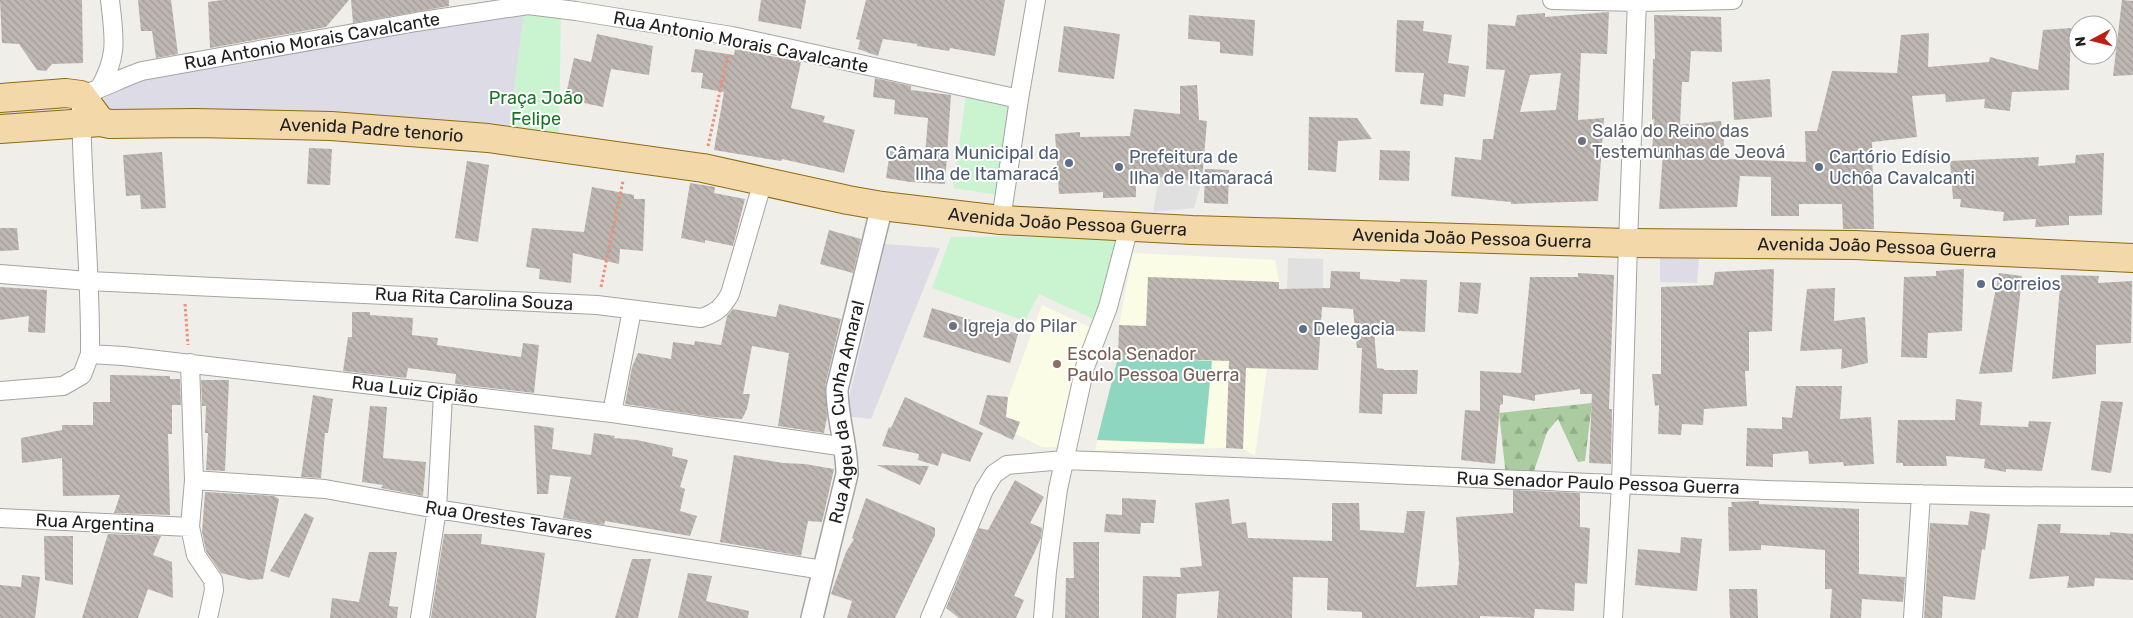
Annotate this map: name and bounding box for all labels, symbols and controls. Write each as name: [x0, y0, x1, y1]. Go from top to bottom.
street label: Rua Antonio Morais Cavalcante: [612, 6, 870, 78]
street label: Rua Antonio Morais Cavalcante: [182, 8, 442, 74]
north arrow: [2068, 15, 2118, 65]
text: N: [2072, 35, 2090, 48]
park label: Praça João Felipe: [489, 87, 583, 130]
street label: Avenida Padre tenorio: [279, 114, 464, 147]
place label: Salão do Reino das Testemunhas de Jeová: [1592, 120, 1786, 163]
marker: Salão do Reino das Testemunhas de Jeová: [1576, 135, 1588, 147]
place label: Câmara Municipal da Ilha de Itamaracá: [885, 142, 1059, 185]
place label: Prefeitura de Ilha de Itamaracá: [1129, 146, 1273, 189]
place label: Cartório Edísio Uchôa Cavalcanti: [1829, 146, 1975, 189]
marker: Câmara Municipal da Ilha de Itamaracá: [1063, 157, 1075, 169]
marker: Prefeitura de Ilha de Itamaracá: [1113, 161, 1125, 173]
marker: Cartório Edísio Uchôa Cavalcanti: [1813, 161, 1825, 173]
street label: Avenida João Pessoa Guerra: [947, 203, 1187, 241]
street label: Avenida João Pessoa Guerra: [1352, 224, 1592, 253]
street label: Avenida João Pessoa Guerra: [1757, 233, 1997, 263]
place label: Correios: [1991, 273, 2061, 295]
marker: Correios: [1975, 278, 1987, 290]
street label: Rua Rita Carolina Souza: [374, 283, 574, 315]
street label: Rua Ageu da Cunha Amaral: [824, 298, 869, 526]
place label: Igreja do Pilar: [963, 315, 1077, 337]
place label: Delegacia: [1313, 318, 1395, 340]
marker: Igreja do Pilar: [947, 320, 959, 332]
marker: Delegacia: [1297, 323, 1309, 335]
place label: Escola Senador Paulo Pessoa Guerra: [1067, 343, 1239, 386]
marker: Escola Senador Paulo Pessoa Guerra: [1051, 358, 1063, 370]
street label: Rua Luiz Cipião: [350, 371, 480, 409]
street label: Rua Senador Paulo Pessoa Guerra: [1456, 467, 1740, 499]
street label: Rua Orestes Tavares: [424, 496, 594, 544]
street label: Rua Argentina: [35, 509, 155, 537]

